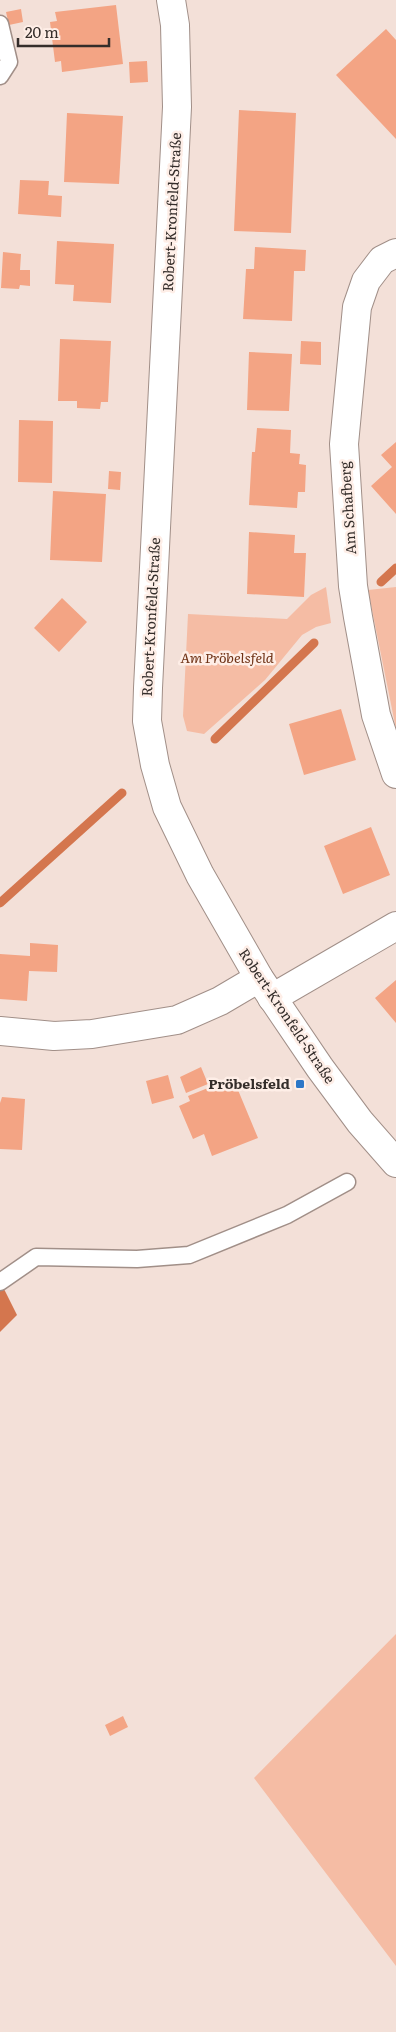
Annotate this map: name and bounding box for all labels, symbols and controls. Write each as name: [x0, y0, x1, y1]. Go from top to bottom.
scale bar: [18, 15, 109, 47]
text: 20 m: [25, 20, 59, 43]
street label: Robert-Kronfeld-Straße: [157, 132, 185, 292]
street label: Am Schafberg: [334, 461, 360, 555]
street label: Robert-Kronfeld-Straße: [136, 537, 164, 697]
park label: Am Pröbelsfeld: [180, 647, 274, 667]
street label: Robert-Kronfeld-Straße: [235, 944, 341, 1087]
place label: Pröbelsfeld: [208, 1073, 290, 1093]
marker: Pröbelsfeld: [294, 1078, 306, 1090]

